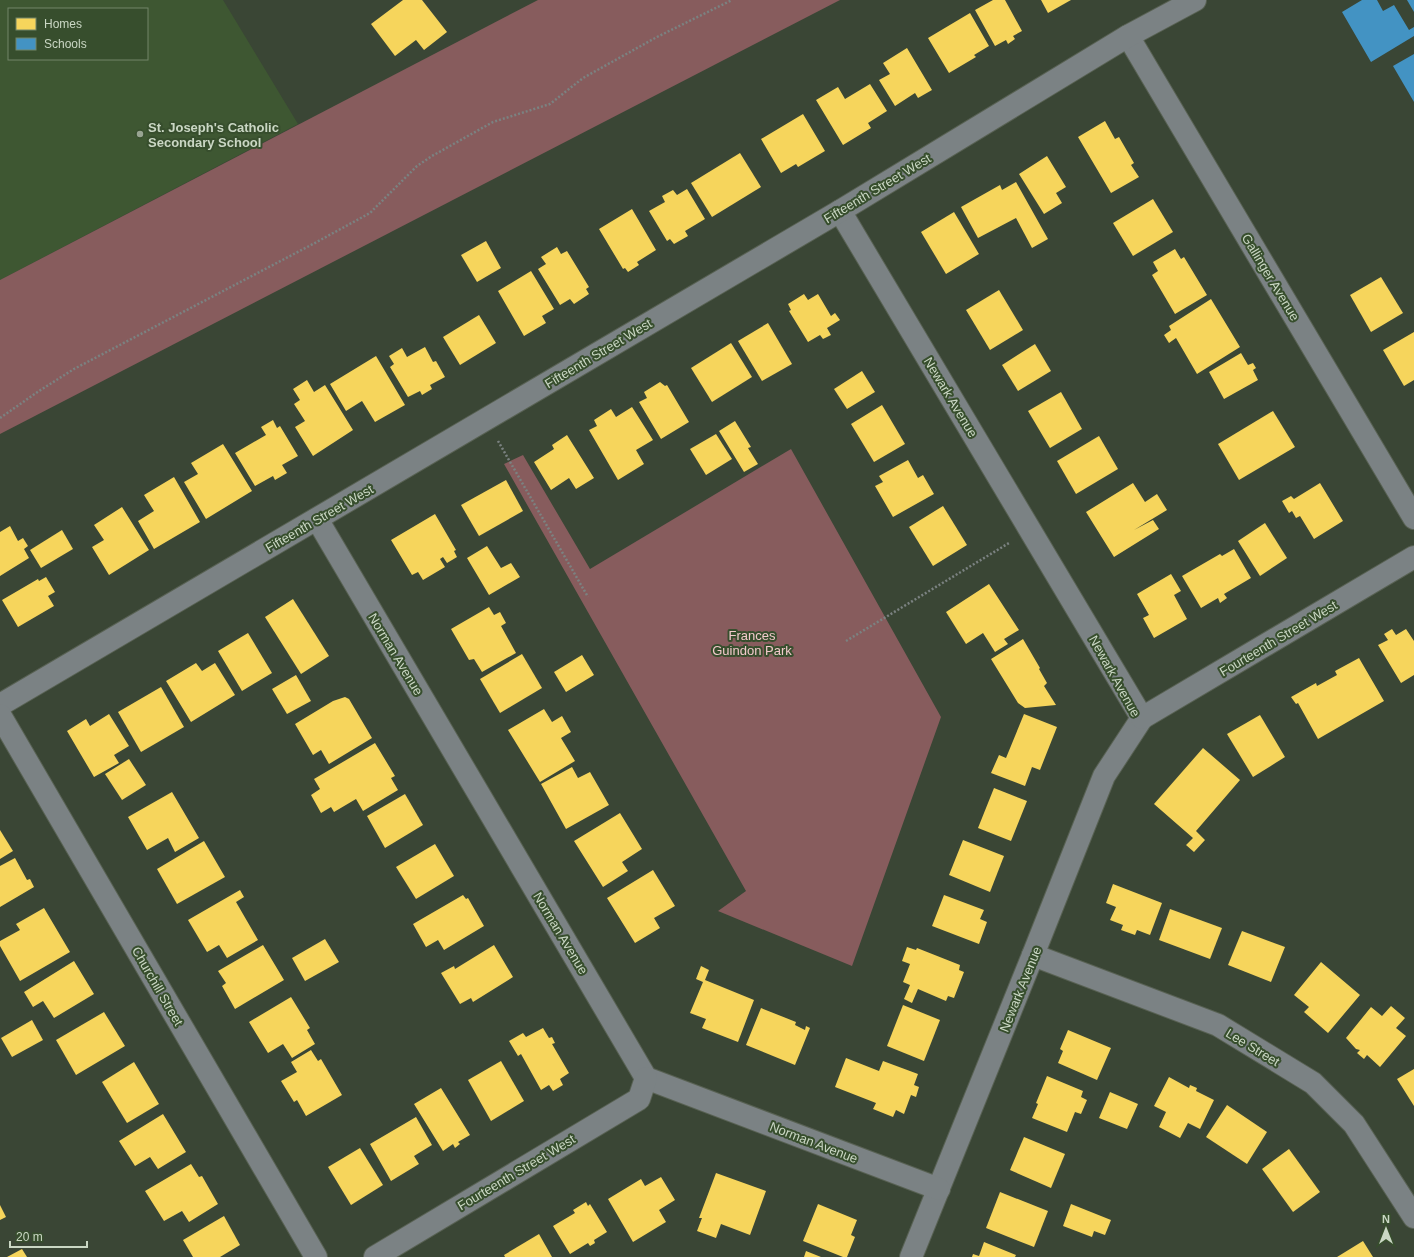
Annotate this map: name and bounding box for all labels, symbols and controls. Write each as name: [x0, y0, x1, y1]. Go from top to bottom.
legend: [8, 8, 148, 60]
text: Homes: [44, 17, 82, 31]
text: Schools: [44, 37, 87, 51]
place label: St. Joseph's Catholic Secondary School: [148, 120, 279, 150]
marker: St. Joseph's Catholic Secondary School: [135, 129, 145, 139]
street label: Fifteenth Street West: [821, 150, 934, 226]
street label: Gallinger Avenue: [1239, 231, 1302, 323]
street label: Fifteenth Street West: [542, 315, 655, 391]
street label: Newark Avenue: [921, 354, 980, 440]
street label: Fifteenth Street West: [263, 481, 376, 555]
street label: Fourteenth Street West: [1217, 597, 1340, 679]
street label: Norman Avenue: [365, 611, 426, 698]
park label: Frances Guindon Park: [712, 628, 792, 658]
street label: Newark Avenue: [1086, 633, 1143, 720]
street label: Norman Avenue: [530, 890, 591, 977]
street label: Churchill Street: [129, 944, 186, 1029]
street label: Newark Avenue: [996, 944, 1044, 1034]
street label: Lee Street: [1223, 1026, 1283, 1070]
street label: Norman Avenue: [768, 1119, 860, 1166]
street label: Fourteenth Street West: [455, 1131, 578, 1213]
north arrow: [1366, 1209, 1406, 1249]
text: N: [1382, 1213, 1390, 1225]
scale bar: [10, 1223, 87, 1249]
text: 20 m: [16, 1230, 43, 1244]

